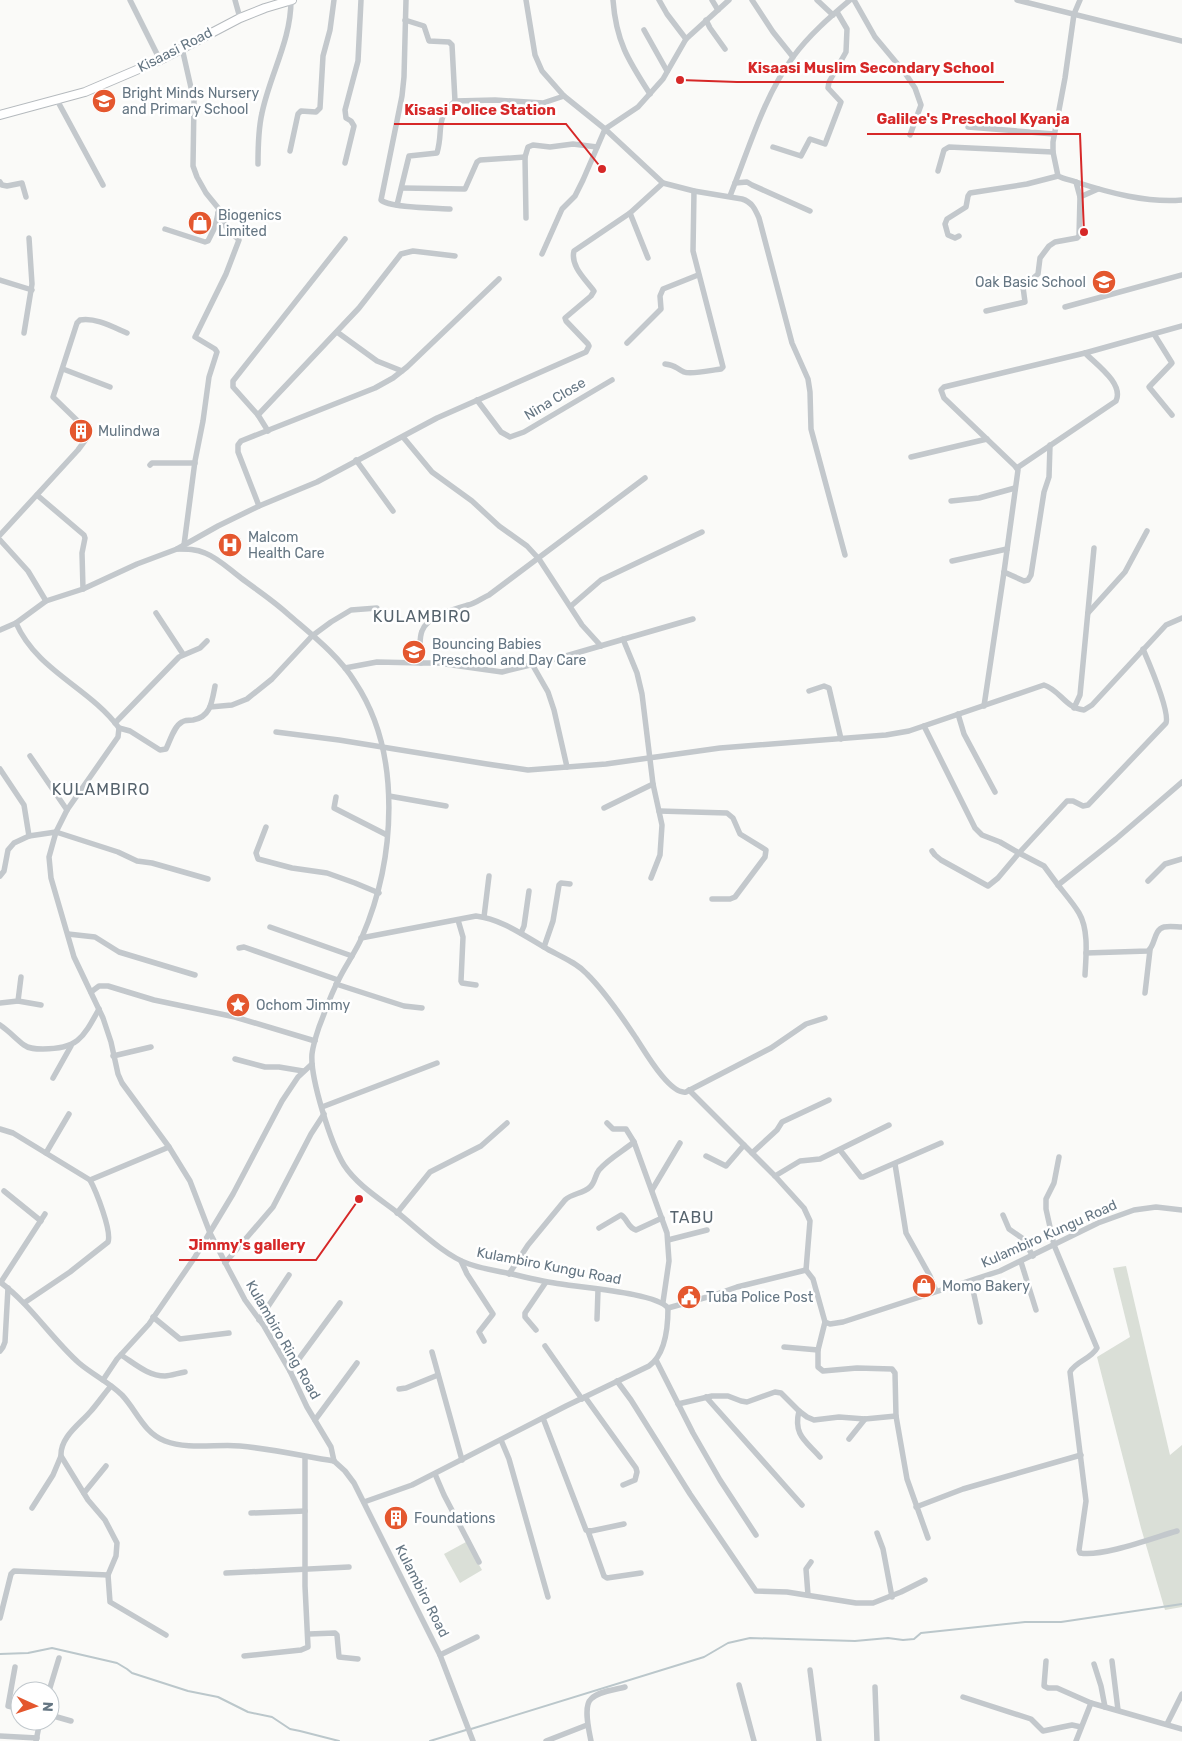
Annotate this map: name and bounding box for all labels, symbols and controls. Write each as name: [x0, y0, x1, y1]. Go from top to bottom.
street label: Kisaasi Road: [135, 24, 215, 76]
callout: Kisaasi Muslim Secondary School: [737, 52, 1004, 82]
text: Kisaasi Muslim Secondary School: [748, 59, 994, 77]
place label: Bright Minds Nursery and Primary School: [122, 85, 259, 118]
school or university icon: Bright Minds Nursery and Primary School: [91, 88, 117, 114]
callout: Kisasi Police Station: [394, 94, 566, 124]
text: Kisasi Police Station: [404, 101, 556, 119]
callout: Galilee's Preschool Kyanja: [867, 104, 1080, 134]
text: Galilee's Preschool Kyanja: [876, 110, 1070, 128]
place label: Biogenics Limited: [218, 207, 282, 240]
shop icon: Biogenics Limited: [187, 210, 213, 236]
school or university icon: Oak Basic School: [1091, 269, 1117, 295]
place label: Oak Basic School: [975, 274, 1086, 291]
street label: Nina Close: [521, 374, 589, 424]
building icon: Mulindwa: [68, 418, 94, 444]
place label: Mulindwa: [98, 423, 160, 440]
place label: Malcom Health Care: [248, 529, 325, 562]
hospital icon: Malcom Health Care: [217, 532, 243, 558]
district label: KULAMBIRO: [373, 607, 471, 626]
place label: Bouncing Babies Preschool and Day Care: [432, 636, 587, 669]
school or university icon: Bouncing Babies Preschool and Day Care: [401, 639, 427, 665]
district label: KULAMBIRO: [52, 780, 150, 799]
place icon: Ochom Jimmy: [225, 992, 251, 1018]
place label: Ochom Jimmy: [256, 997, 351, 1014]
street label: Kulambiro Kungu Road: [978, 1196, 1120, 1272]
district label: TABU: [670, 1208, 714, 1227]
callout: Jimmy's gallery: [179, 1230, 316, 1260]
text: Jimmy's gallery: [189, 1236, 306, 1254]
street label: Kulambiro Kungu Road: [475, 1244, 623, 1288]
shop icon: Momo Bakery: [911, 1273, 937, 1299]
street label: Kulambiro Ring Road: [242, 1278, 324, 1402]
place label: Momo Bakery: [942, 1278, 1030, 1295]
public building icon: Tuba Police Post: [676, 1284, 702, 1310]
place label: Tuba Police Post: [706, 1289, 814, 1306]
building icon: Foundations: [383, 1505, 409, 1531]
place label: Foundations: [414, 1510, 495, 1527]
street label: Kulambiro Road: [391, 1542, 453, 1640]
north arrow: [10, 1681, 60, 1731]
text: N: [39, 1701, 56, 1712]

